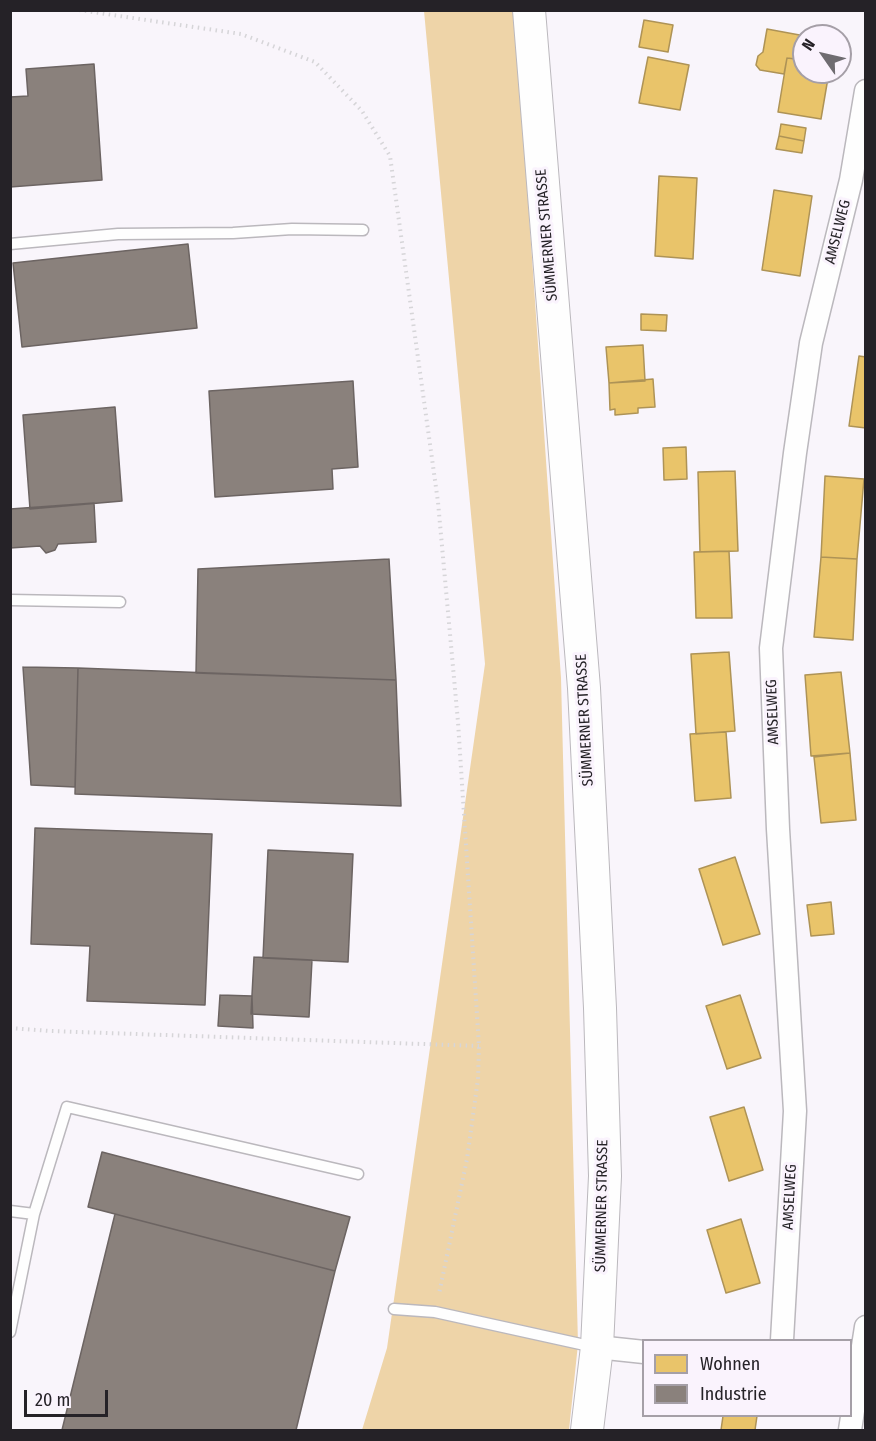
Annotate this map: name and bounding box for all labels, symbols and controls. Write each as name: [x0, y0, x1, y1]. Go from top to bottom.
north arrow: [792, 24, 852, 84]
text: N: [798, 35, 819, 54]
street label: SÜMMERNER STRASSE: [532, 168, 562, 302]
street label: AMSELWEG: [821, 198, 855, 266]
street label: SÜMMERNER STRASSE: [573, 653, 597, 787]
street label: AMSELWEG: [763, 679, 783, 745]
street label: SÜMMERNER STRASSE: [592, 1140, 612, 1272]
street label: AMSELWEG: [779, 1164, 801, 1230]
legend: [642, 1339, 852, 1417]
text: Wohnen: [700, 1353, 760, 1375]
scale bar: [27, 1378, 111, 1416]
text: Industrie: [700, 1383, 767, 1405]
text: 20 m: [35, 1389, 70, 1411]

